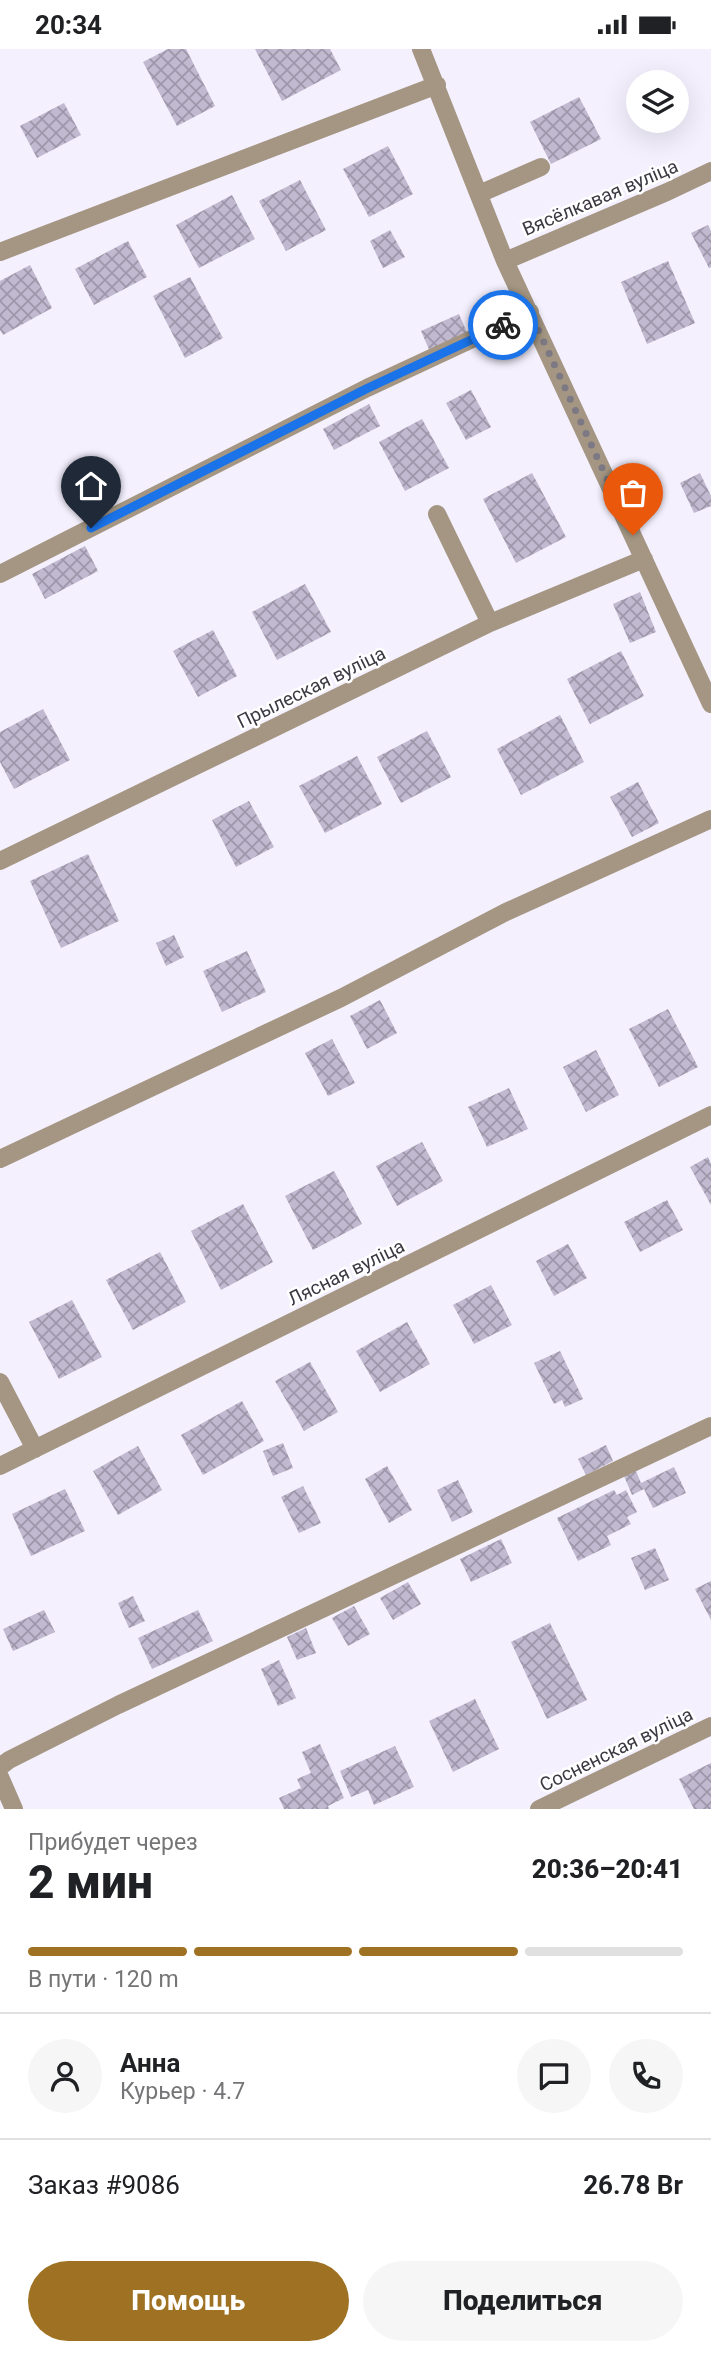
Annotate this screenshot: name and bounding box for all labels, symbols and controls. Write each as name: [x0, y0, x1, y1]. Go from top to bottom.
text: 20:34: [35, 10, 102, 40]
map controls: [626, 70, 689, 133]
button: layers: [626, 70, 689, 133]
street label: Вясёлкавая вуліца: [519, 154, 681, 241]
courier: [468, 290, 538, 360]
icon: bike: [484, 306, 522, 344]
pin: [61, 456, 121, 528]
pin: [603, 463, 663, 535]
icon: home: [72, 467, 110, 505]
icon: bag: [614, 474, 652, 512]
street label: Прылеская вуліца: [233, 642, 389, 733]
street label: Лясная вуліца: [284, 1234, 408, 1311]
street label: Сосненская вуліца: [536, 1702, 696, 1796]
text: Прибудет через: [28, 1829, 198, 1856]
text: 20:36–20:41: [532, 1854, 683, 1884]
text: 2 мин: [28, 1855, 153, 1909]
text: В пути · 120 m: [28, 1966, 179, 1993]
button: person: [28, 2039, 102, 2113]
button: chat: [517, 2039, 591, 2113]
button: phone: [609, 2039, 683, 2113]
text: Анна: [120, 2048, 180, 2078]
text: Курьер · 4.7: [120, 2078, 245, 2105]
text: Заказ #9086: [28, 2170, 180, 2200]
text: 26.78 Br: [583, 2170, 683, 2200]
button: Помощь: [28, 2261, 349, 2341]
button: Поделиться: [363, 2261, 683, 2341]

